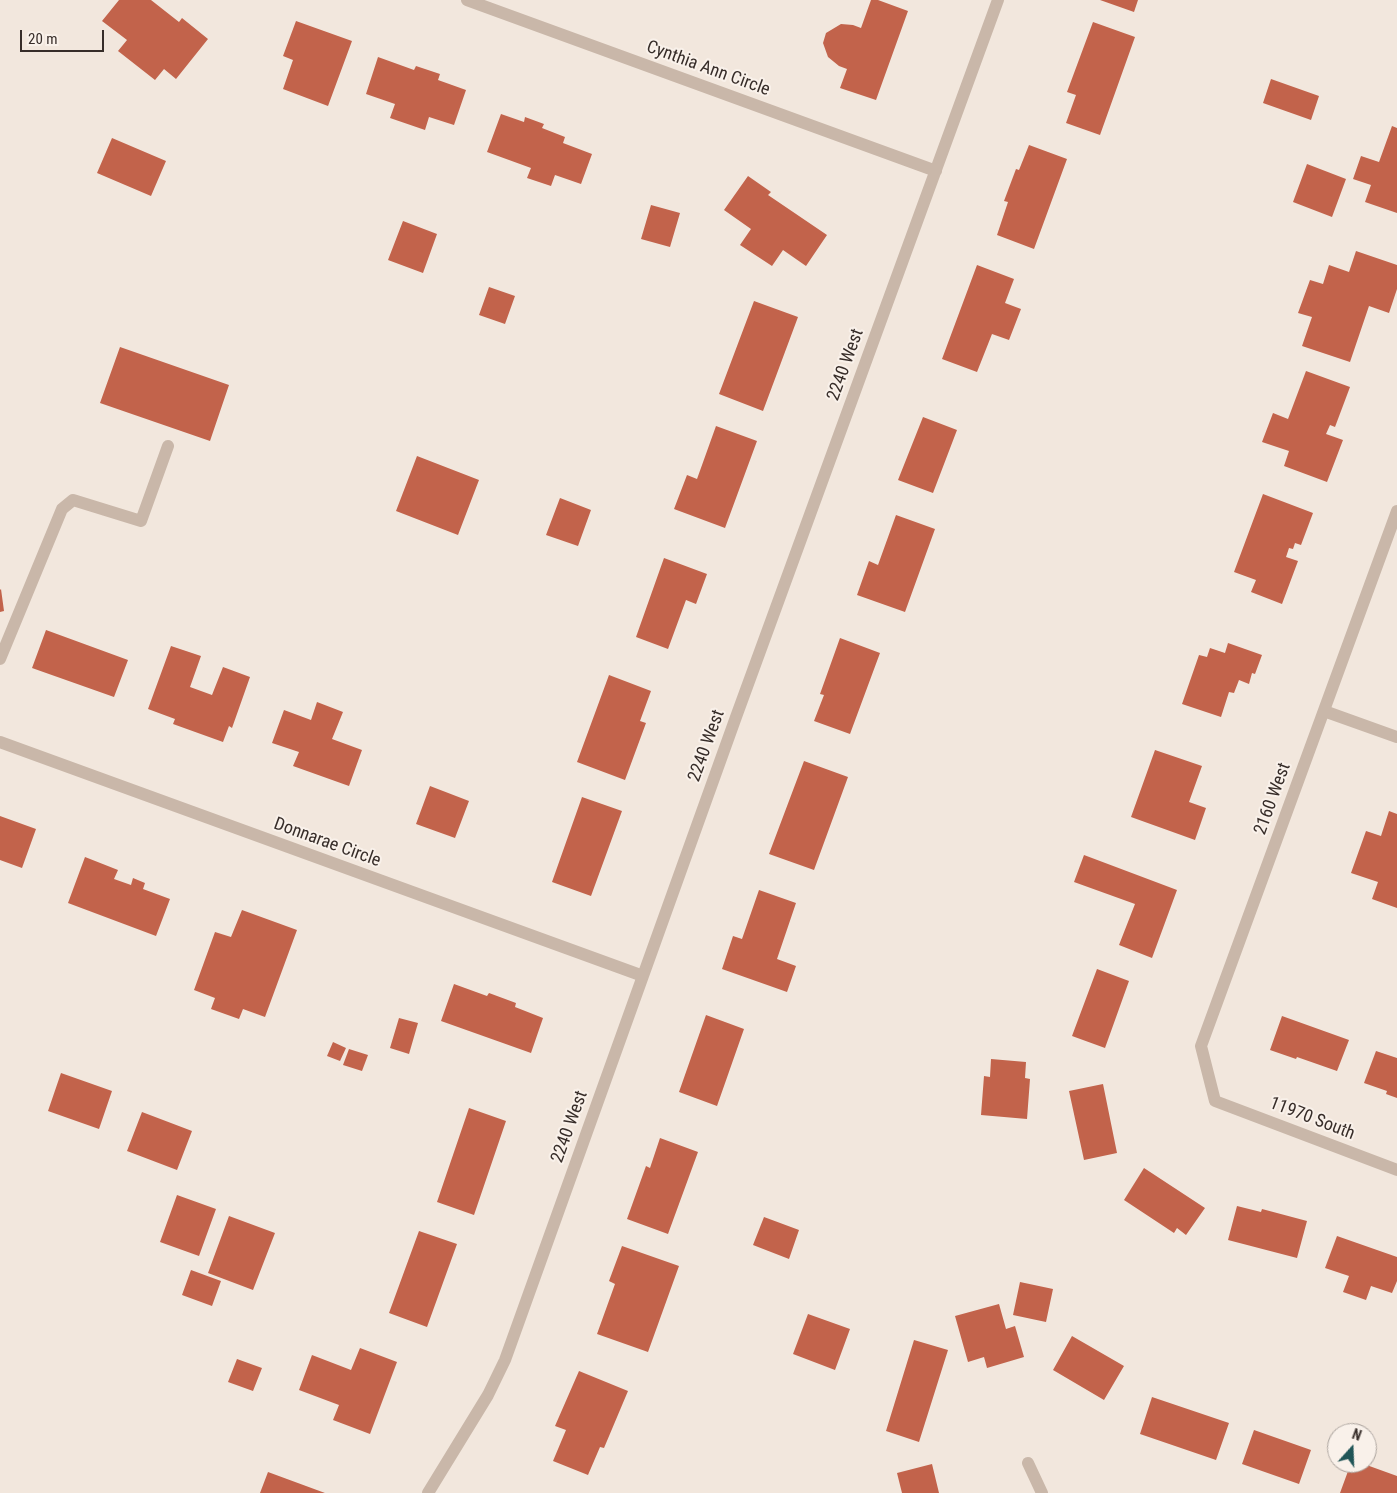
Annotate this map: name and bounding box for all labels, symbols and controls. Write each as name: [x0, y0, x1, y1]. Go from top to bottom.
scale bar: [22, 20, 106, 52]
text: 20 m: [28, 30, 58, 48]
street label: Cynthia Ann Circle: [643, 37, 773, 101]
street label: 2240 West: [823, 326, 869, 404]
street label: 2240 West: [684, 707, 730, 785]
street label: 2160 West: [1250, 760, 1296, 838]
street label: Donnarae Circle: [271, 814, 383, 872]
street label: 2240 West: [547, 1088, 593, 1166]
street label: 11970 South: [1266, 1093, 1358, 1145]
north arrow: [1327, 1423, 1377, 1473]
text: N: [1350, 1426, 1364, 1444]

